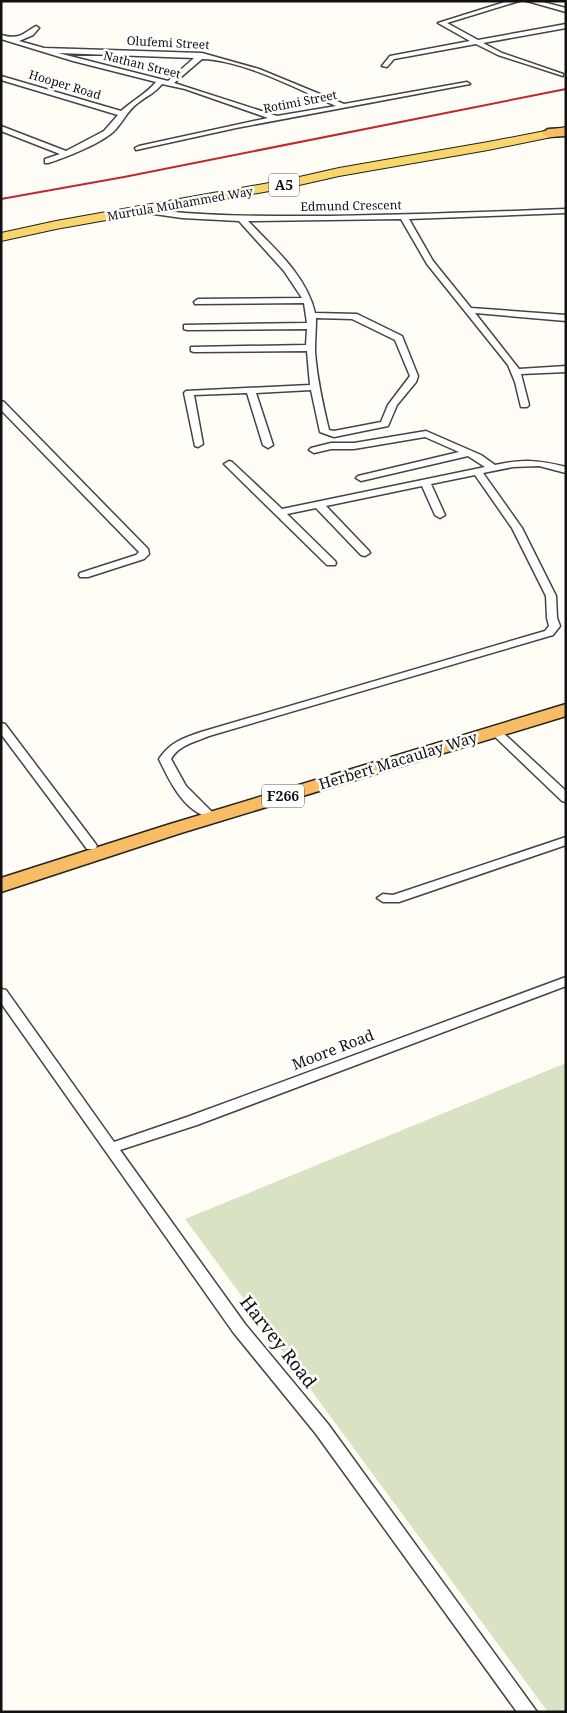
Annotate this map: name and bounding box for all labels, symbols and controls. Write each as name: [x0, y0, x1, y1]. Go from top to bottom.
street label: Olufemi Street: [126, 32, 210, 53]
street label: Nathan Street: [102, 47, 182, 82]
street label: Hooper Road: [27, 65, 104, 104]
street label: Rotimi Street: [262, 86, 338, 117]
road number: A5: [269, 174, 299, 196]
street label: Murtula Muhammed Way: [106, 182, 254, 225]
street label: Edmund Crescent: [300, 196, 402, 215]
street label: Herbert Macaulay Way: [316, 726, 480, 794]
road number: F266: [262, 784, 304, 808]
street label: Moore Road: [289, 1024, 377, 1074]
street label: Harvey Road: [235, 1290, 322, 1393]

